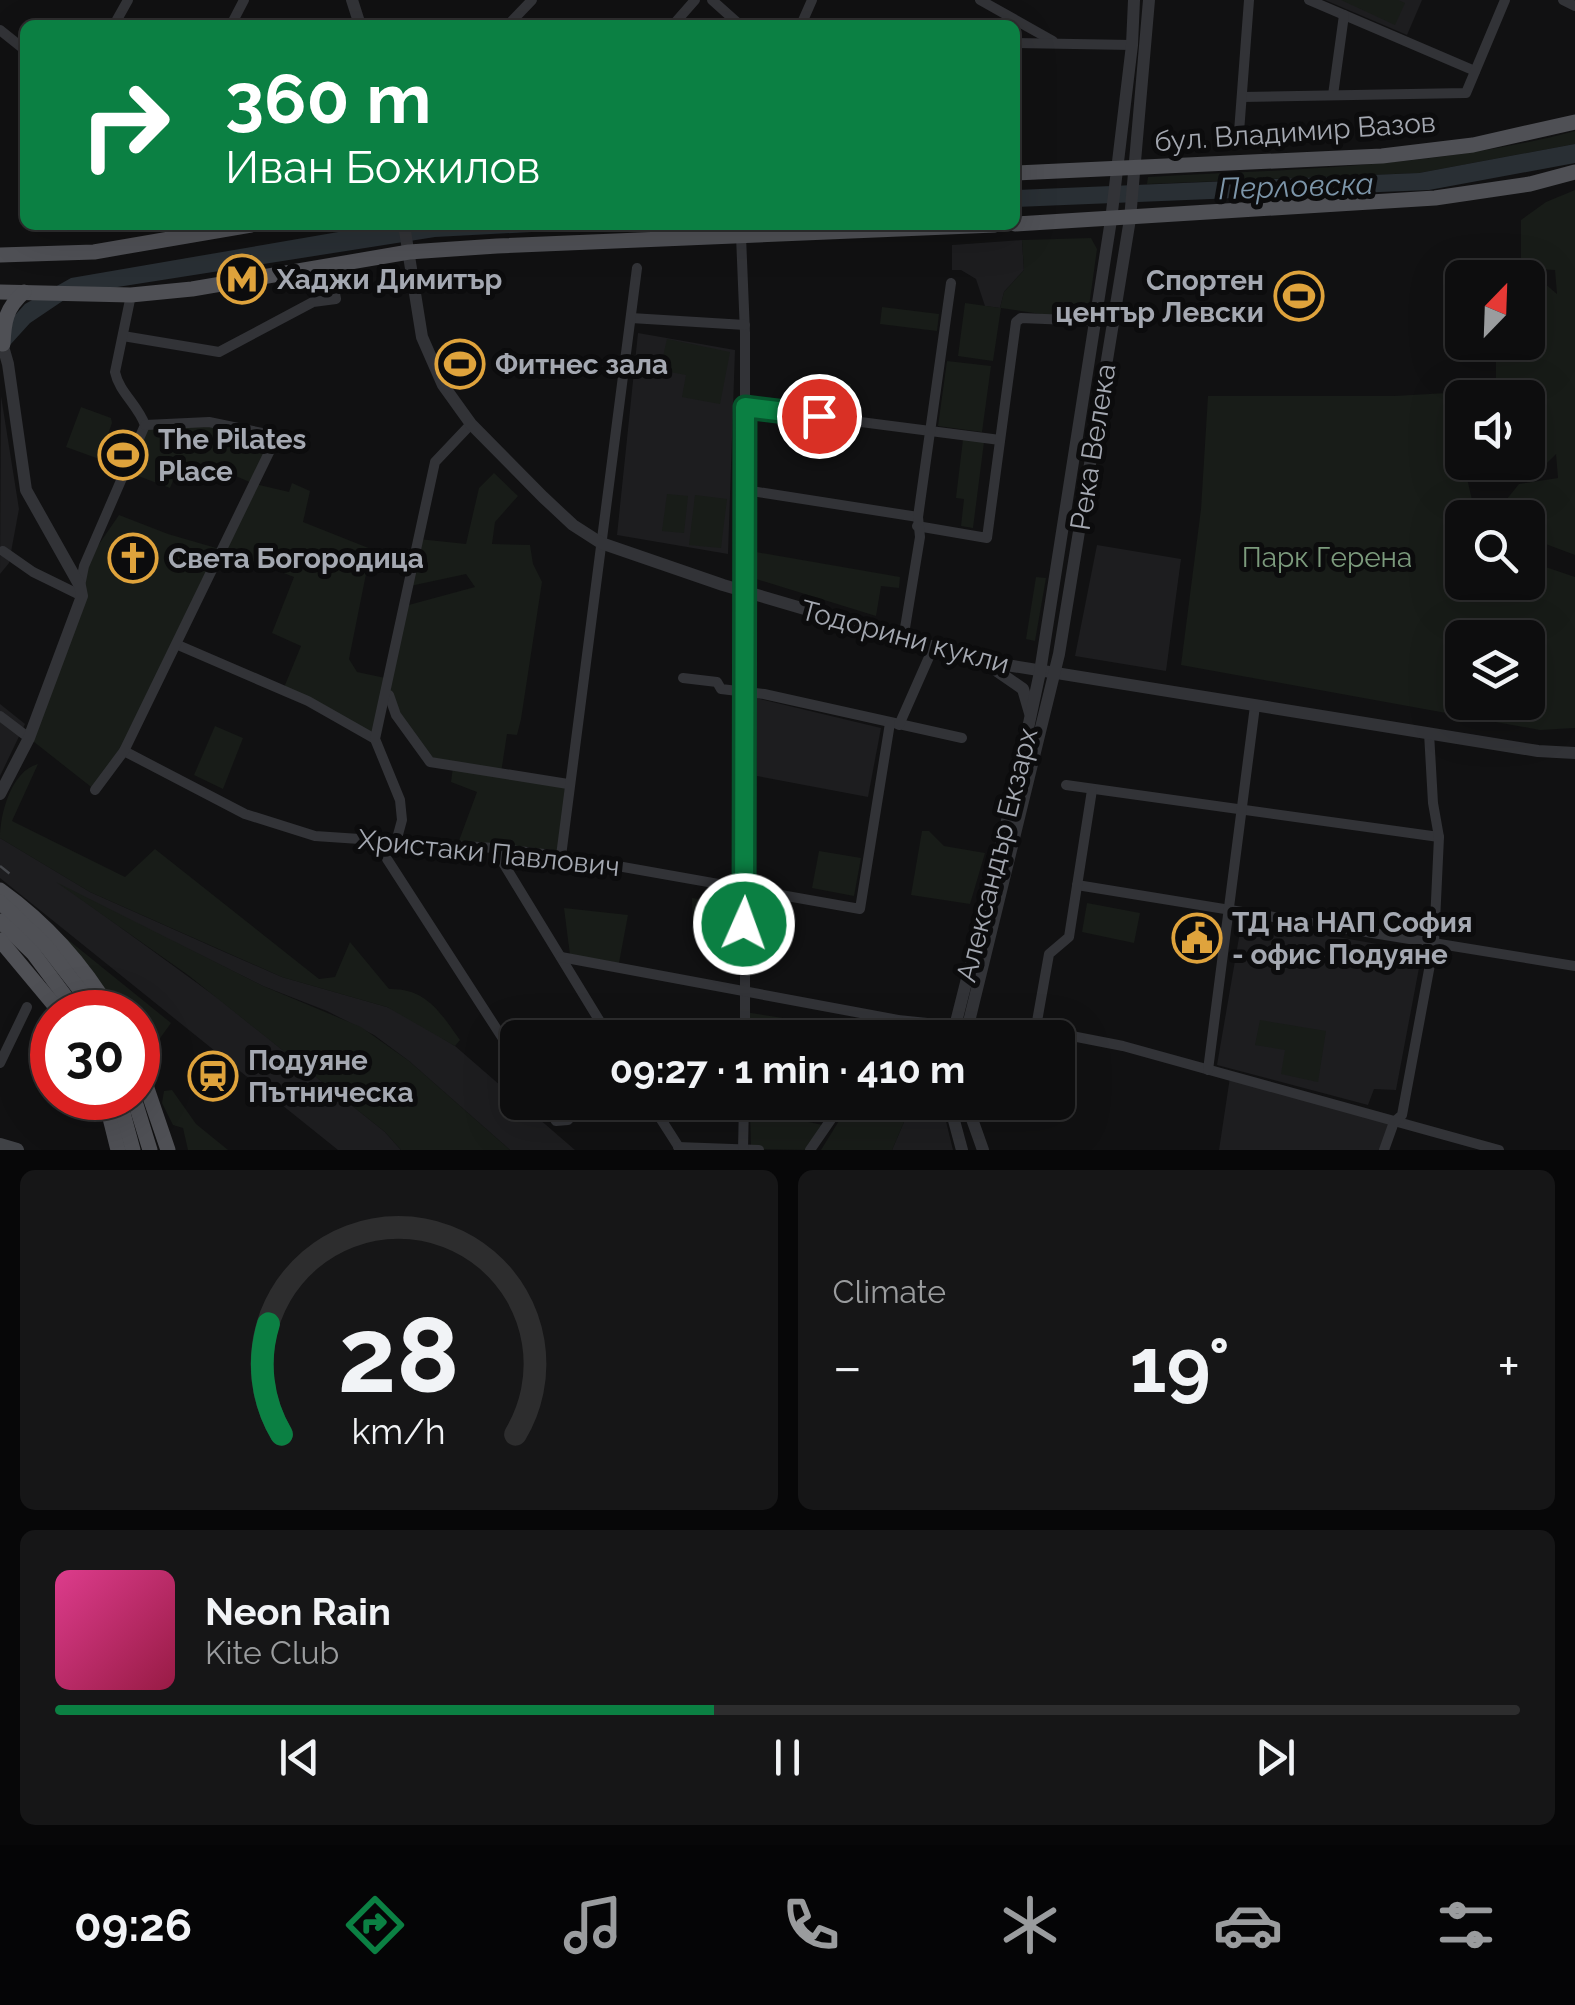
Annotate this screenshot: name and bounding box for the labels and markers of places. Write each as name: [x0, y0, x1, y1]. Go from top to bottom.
metro station icon: Хаджи Димитър: [216, 253, 268, 305]
place label: Хаджи Димитър: [276, 263, 502, 296]
place label: Спортен център Левски: [1055, 264, 1264, 329]
sports icon: Спортен център Левски: [1273, 270, 1325, 322]
sports icon: Фитнес зала: [434, 338, 486, 390]
place label: Фитнес зала: [495, 348, 668, 381]
pin: [777, 374, 862, 459]
place label: The Pilates Place: [158, 423, 306, 488]
sports icon: The Pilates Place: [97, 429, 149, 481]
church icon: Света Богородица: [107, 532, 159, 584]
place label: Света Богородица: [168, 542, 424, 575]
place label: ТД на НАП София - офис Подуяне: [1232, 906, 1473, 971]
public building icon: ТД на НАП София - офис Подуяне: [1171, 912, 1223, 964]
place label: Подуяне Пътническа: [248, 1044, 413, 1109]
station icon: Подуяне Пътническа: [187, 1050, 239, 1102]

